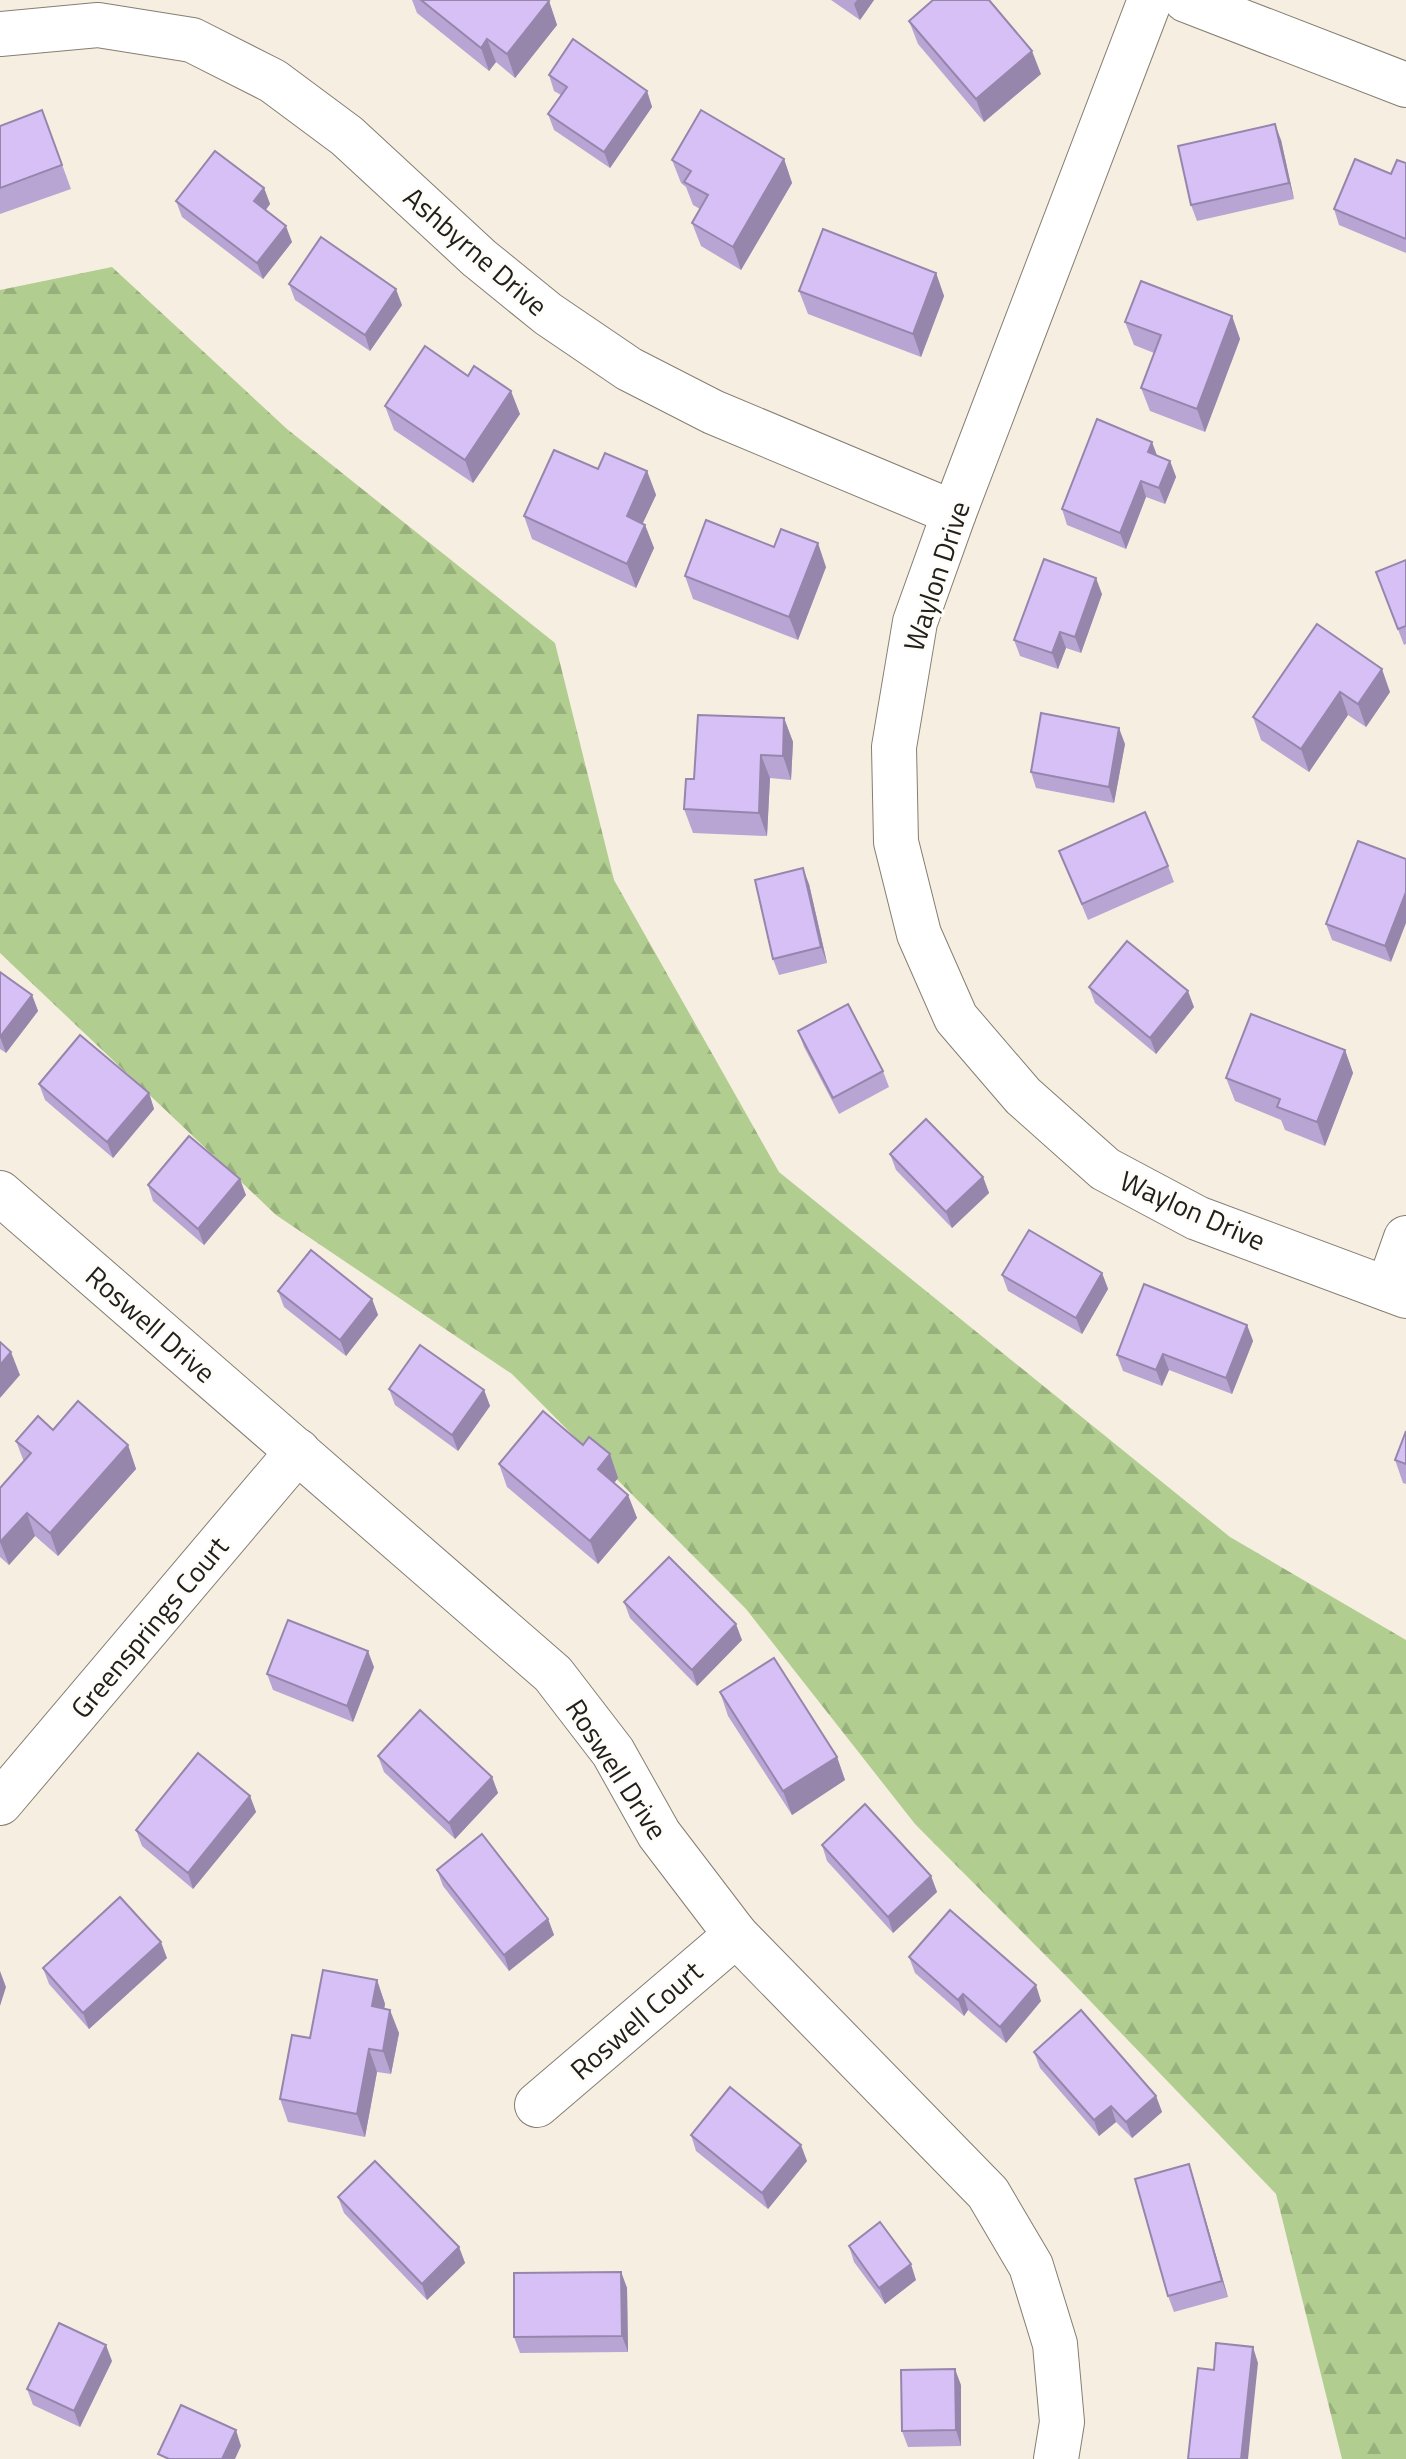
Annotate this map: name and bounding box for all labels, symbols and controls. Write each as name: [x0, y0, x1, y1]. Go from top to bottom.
street label: Ashbyrne Drive: [394, 176, 558, 326]
street label: Waylon Drive: [892, 495, 980, 657]
street label: Waylon Drive: [1113, 1159, 1273, 1261]
street label: Roswell Drive: [76, 1255, 226, 1393]
street label: Greensprings Court: [60, 1526, 238, 1728]
street label: Roswell Drive: [555, 1690, 679, 1848]
street label: Roswell Court: [560, 1950, 712, 2090]

